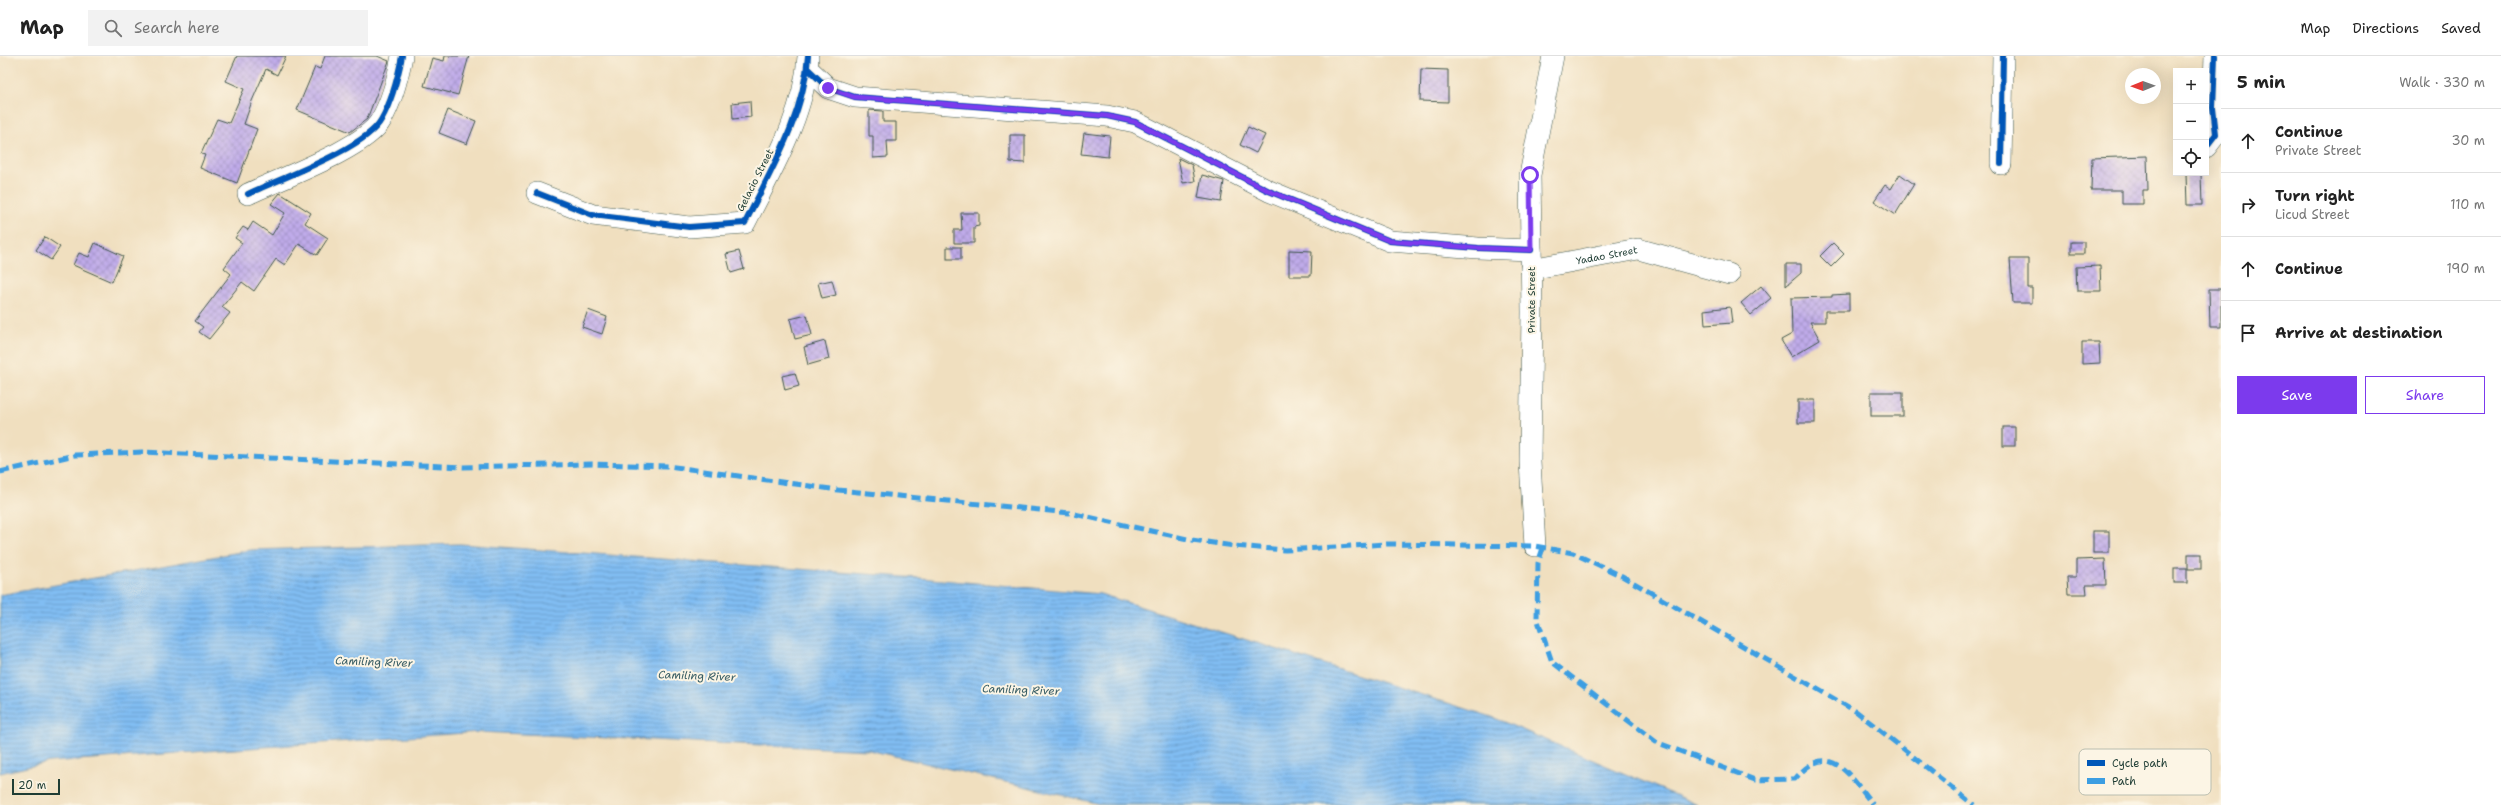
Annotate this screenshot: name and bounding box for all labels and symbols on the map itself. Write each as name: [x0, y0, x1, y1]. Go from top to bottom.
north arrow: [2125, 68, 2161, 104]
route end: [819, 79, 837, 97]
street label: Gelacio Street: [734, 147, 776, 213]
route start: [1521, 166, 1539, 184]
street label: Yadao Street: [1575, 243, 1639, 267]
street label: Private Street: [1525, 267, 1538, 333]
water label: Camiling River: [335, 653, 414, 671]
water label: Camiling River: [658, 667, 737, 685]
water label: Camiling River: [982, 681, 1061, 699]
legend: [2079, 749, 2211, 795]
text: Cycle path: [2112, 756, 2168, 771]
text: Path: [2112, 774, 2136, 789]
scale bar: [12, 777, 60, 796]

